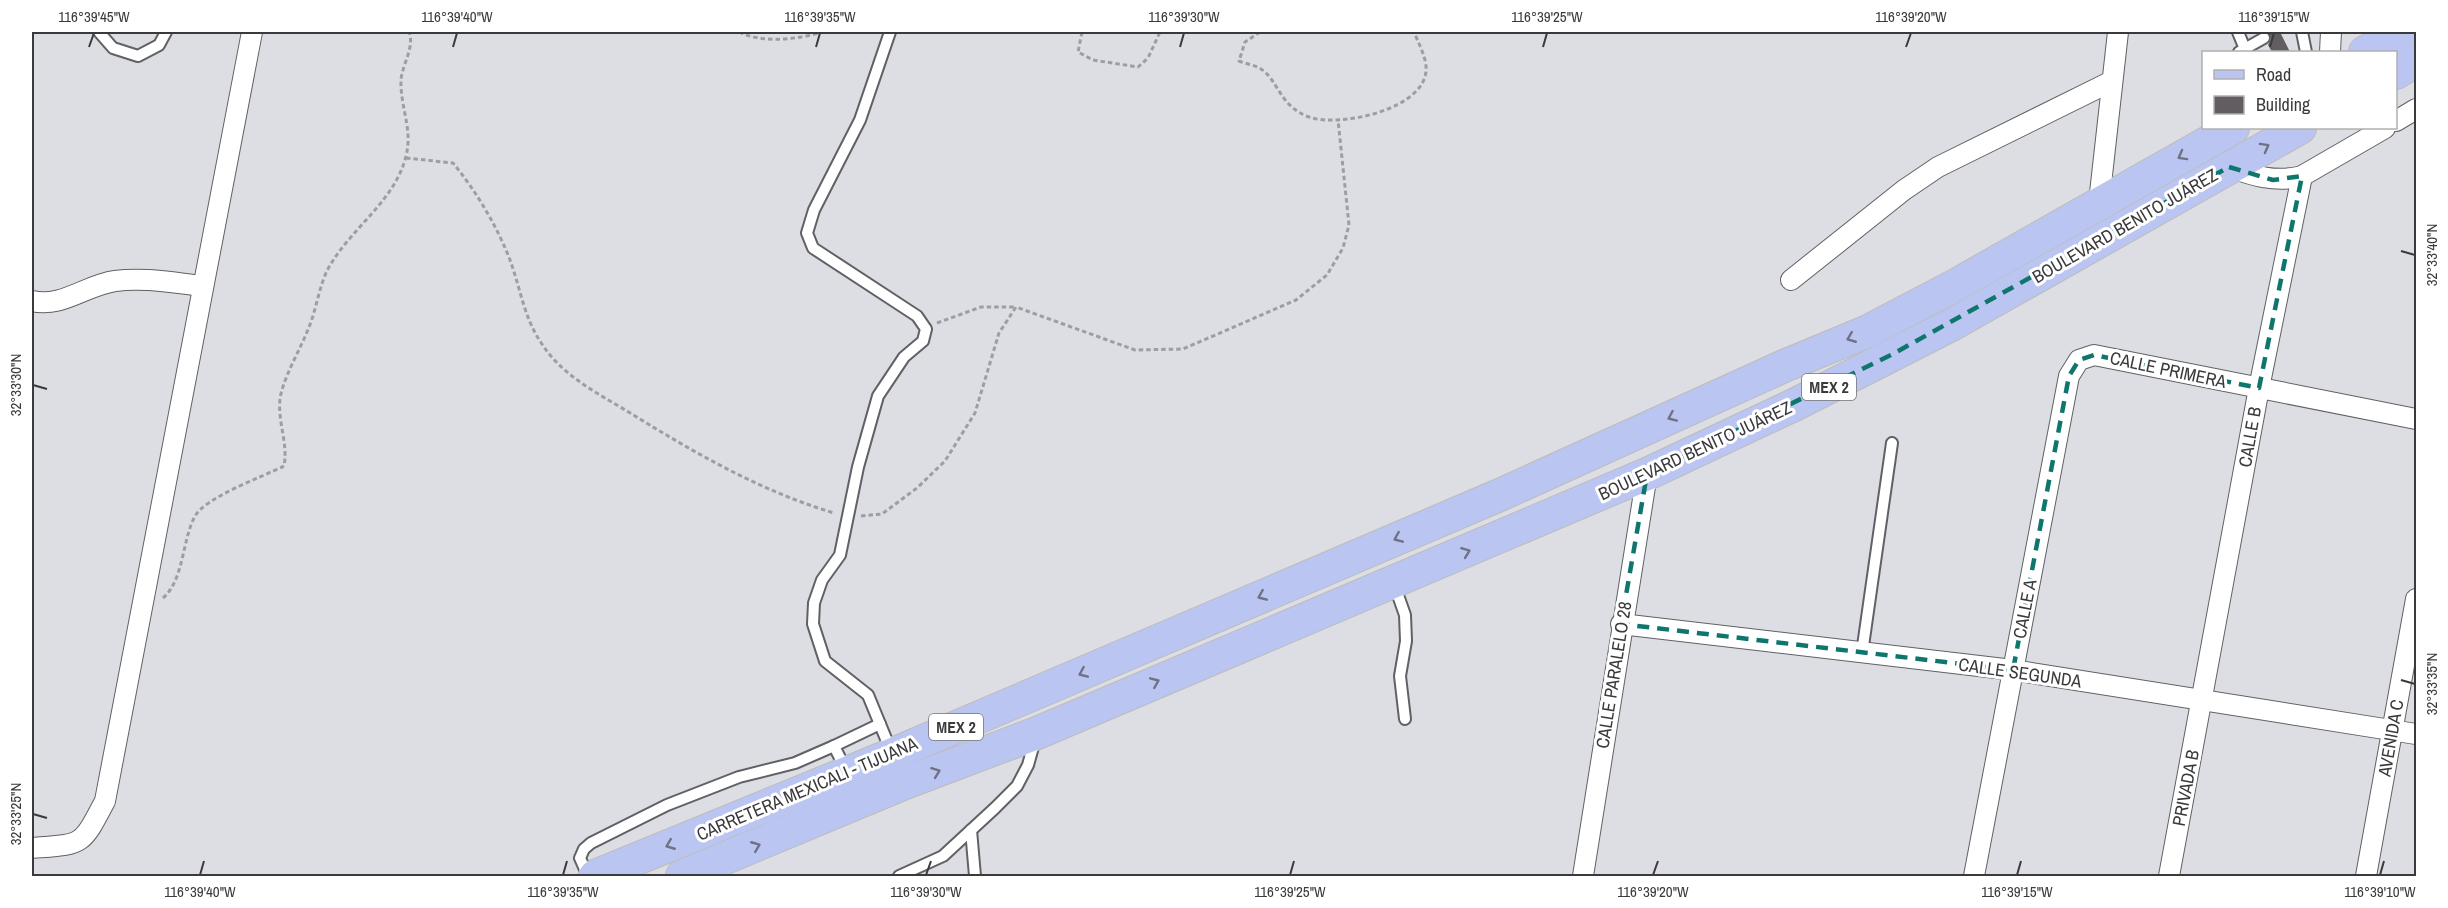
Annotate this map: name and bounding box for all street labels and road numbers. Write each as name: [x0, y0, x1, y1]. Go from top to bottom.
street label: BOULEVARD BENITO JUÁREZ: [2027, 162, 2222, 289]
street label: CALLE PRIMERA: [2108, 345, 2229, 394]
road number: MEX 2: [1802, 374, 1856, 400]
street label: BOULEVARD BENITO JUÁREZ: [1594, 395, 1795, 506]
street label: CALLE B: [2232, 405, 2267, 469]
street label: CALLE A: [2007, 577, 2043, 641]
street label: CALLE PARALELO 28: [1590, 600, 1637, 750]
street label: CALLE SEGUNDA: [1957, 652, 2083, 694]
street label: AVENIDA C: [2371, 697, 2410, 779]
road number: MEX 2: [929, 714, 983, 740]
street label: CARRETERA MEXICALI - TIJUANA: [693, 731, 921, 846]
street label: PRIVADA B: [2166, 748, 2205, 828]

